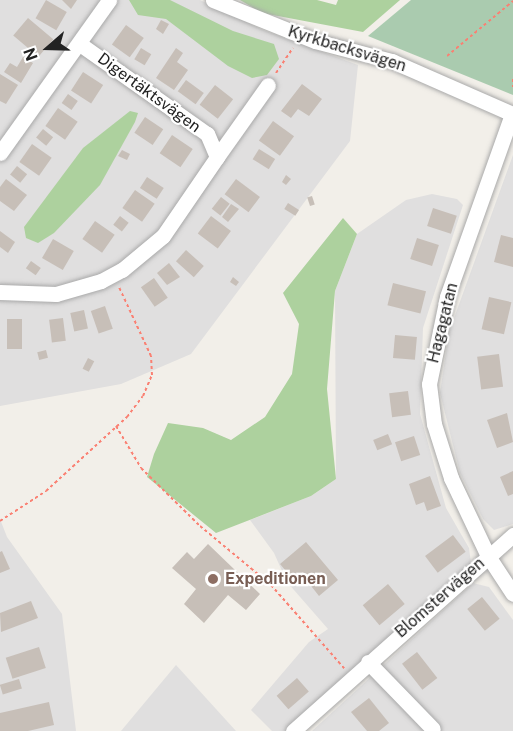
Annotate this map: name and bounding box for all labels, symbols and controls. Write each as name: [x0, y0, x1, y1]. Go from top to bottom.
north arrow: [18, 18, 78, 78]
street label: Kyrkbacksvägen: [286, 22, 408, 76]
text: N: [20, 45, 42, 63]
street label: Digertäktsvägen: [94, 49, 204, 137]
street label: Hagagatan: [424, 281, 462, 365]
street label: Blomstervägen: [391, 554, 489, 642]
place label: Expeditionen: [225, 569, 326, 589]
marker: Expeditionen: [206, 572, 220, 586]

